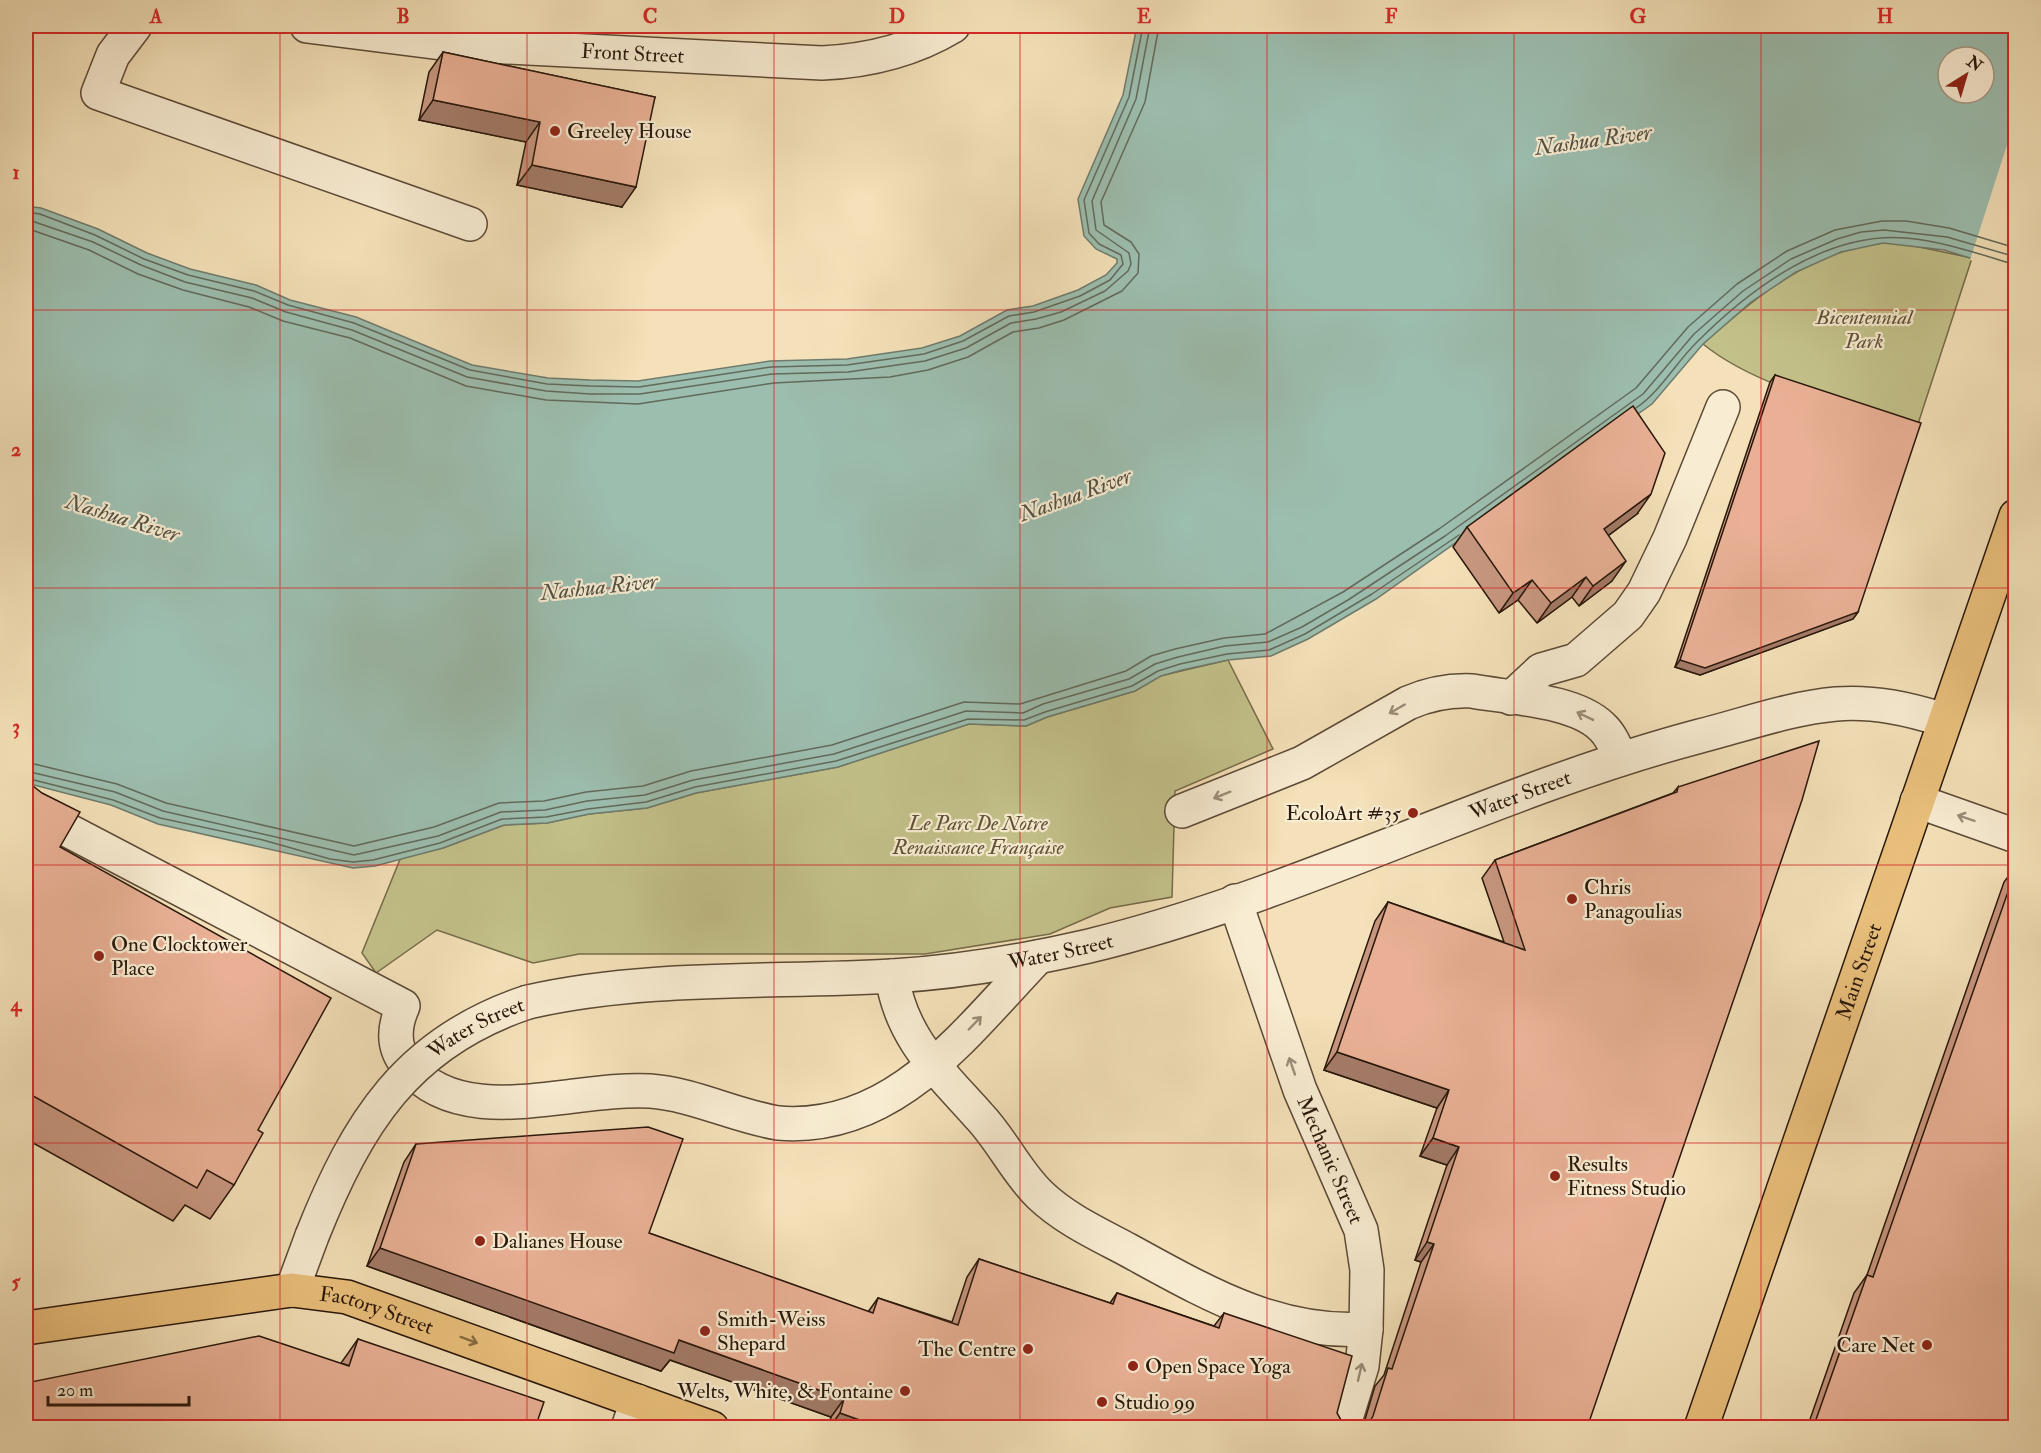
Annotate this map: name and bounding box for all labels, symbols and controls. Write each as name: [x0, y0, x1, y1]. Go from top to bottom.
text: A: [149, 4, 163, 29]
text: B: [396, 4, 410, 29]
text: C: [643, 4, 657, 29]
text: D: [889, 4, 905, 29]
text: E: [1137, 4, 1152, 29]
text: F: [1385, 4, 1398, 29]
text: G: [1630, 4, 1647, 29]
text: H: [1877, 4, 1893, 29]
street label: Front Street: [580, 38, 685, 70]
north arrow: [1936, 45, 1996, 105]
text: N: [1962, 51, 1987, 77]
place label: Greeley House: [567, 118, 692, 145]
water label: Nashua River: [1532, 118, 1655, 162]
marker: Greeley House: [548, 124, 562, 138]
text: 1: [12, 160, 20, 185]
park label: Bicentennial Park: [1815, 304, 1914, 355]
text: 2: [11, 437, 21, 462]
water label: Nashua River: [1014, 461, 1137, 529]
water label: Nashua River: [61, 487, 185, 549]
water label: Nashua River: [538, 567, 661, 607]
one-way arrow: [1389, 703, 1406, 715]
one-way arrow: [1576, 709, 1594, 721]
text: 3: [12, 714, 20, 739]
street label: Water Street: [1464, 764, 1575, 827]
one-way arrow: [1213, 790, 1232, 801]
place label: EcoloArt #35: [1286, 800, 1402, 827]
marker: EcoloArt #35: [1406, 806, 1420, 820]
park label: Le Parc De Notre Renaissance Française: [891, 810, 1065, 861]
one-way arrow: [1957, 811, 1976, 822]
place label: Chris Panagoulias: [1584, 874, 1682, 925]
marker: Chris Panagoulias: [1565, 892, 1579, 906]
street label: Main Street: [1830, 920, 1888, 1023]
street label: Water Street: [1005, 927, 1116, 976]
place label: One Clocktower Place: [111, 931, 248, 982]
marker: One Clocktower Place: [92, 949, 106, 963]
street label: Water Street: [421, 991, 528, 1065]
text: 4: [10, 992, 23, 1017]
one-way arrow: [968, 1016, 982, 1031]
one-way arrow: [1285, 1057, 1296, 1076]
street label: Mechanic Street: [1290, 1092, 1370, 1228]
place label: Results Fitness Studio: [1567, 1151, 1686, 1202]
marker: Results Fitness Studio: [1548, 1169, 1562, 1183]
place label: Dalianes House: [492, 1228, 623, 1255]
marker: Dalianes House: [473, 1234, 487, 1248]
text: 5: [12, 1269, 22, 1294]
street label: Factory Street: [318, 1281, 437, 1341]
place label: Smith-Weiss Shepard: [717, 1306, 825, 1357]
marker: Smith-Weiss Shepard: [698, 1324, 712, 1338]
place label: Care Net: [1836, 1332, 1915, 1359]
one-way arrow: [459, 1336, 478, 1347]
place label: The Centre: [918, 1336, 1016, 1363]
marker: Care Net: [1920, 1338, 1934, 1352]
marker: The Centre: [1021, 1342, 1035, 1356]
place label: Open Space Yoga: [1145, 1353, 1291, 1380]
marker: Open Space Yoga: [1126, 1359, 1140, 1373]
one-way arrow: [1355, 1362, 1367, 1381]
scale bar: [48, 1369, 189, 1407]
place label: Welts, White, & Fontaine: [676, 1378, 893, 1405]
text: 20 m: [57, 1379, 93, 1402]
marker: Welts, White, & Fontaine: [898, 1384, 912, 1398]
place label: Studio 99: [1114, 1389, 1195, 1416]
marker: Studio 99: [1095, 1395, 1109, 1409]

